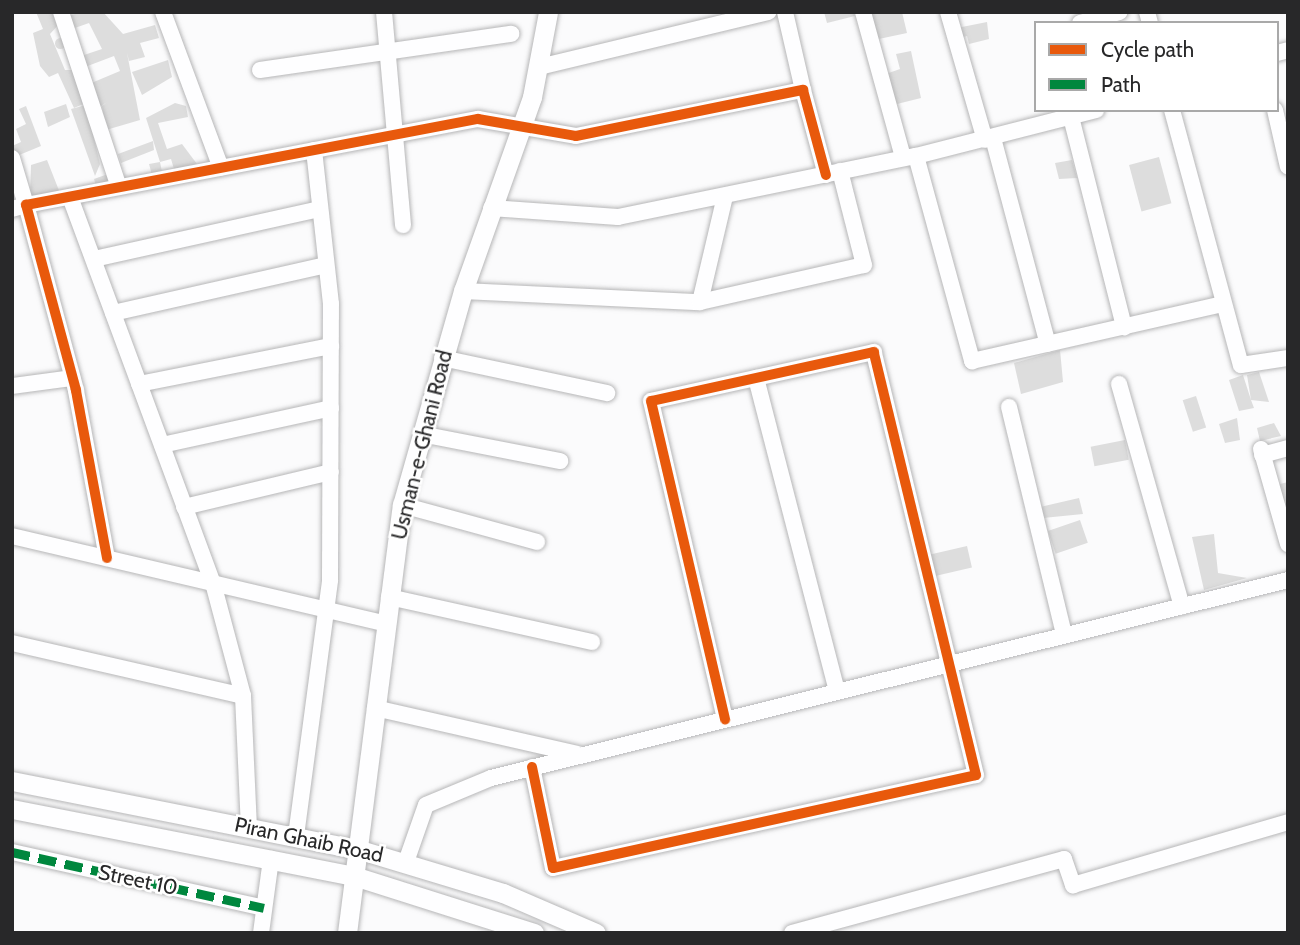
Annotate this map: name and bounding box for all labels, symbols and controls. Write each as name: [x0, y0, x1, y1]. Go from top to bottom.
legend: [1034, 21, 1279, 112]
text: Cycle path: [1101, 37, 1194, 62]
text: Path: [1101, 72, 1141, 97]
street label: Usman-e-Ghani Road: [386, 348, 458, 542]
street label: Piran Ghaib Road: [232, 812, 386, 868]
street label: Street 10: [96, 859, 180, 901]

